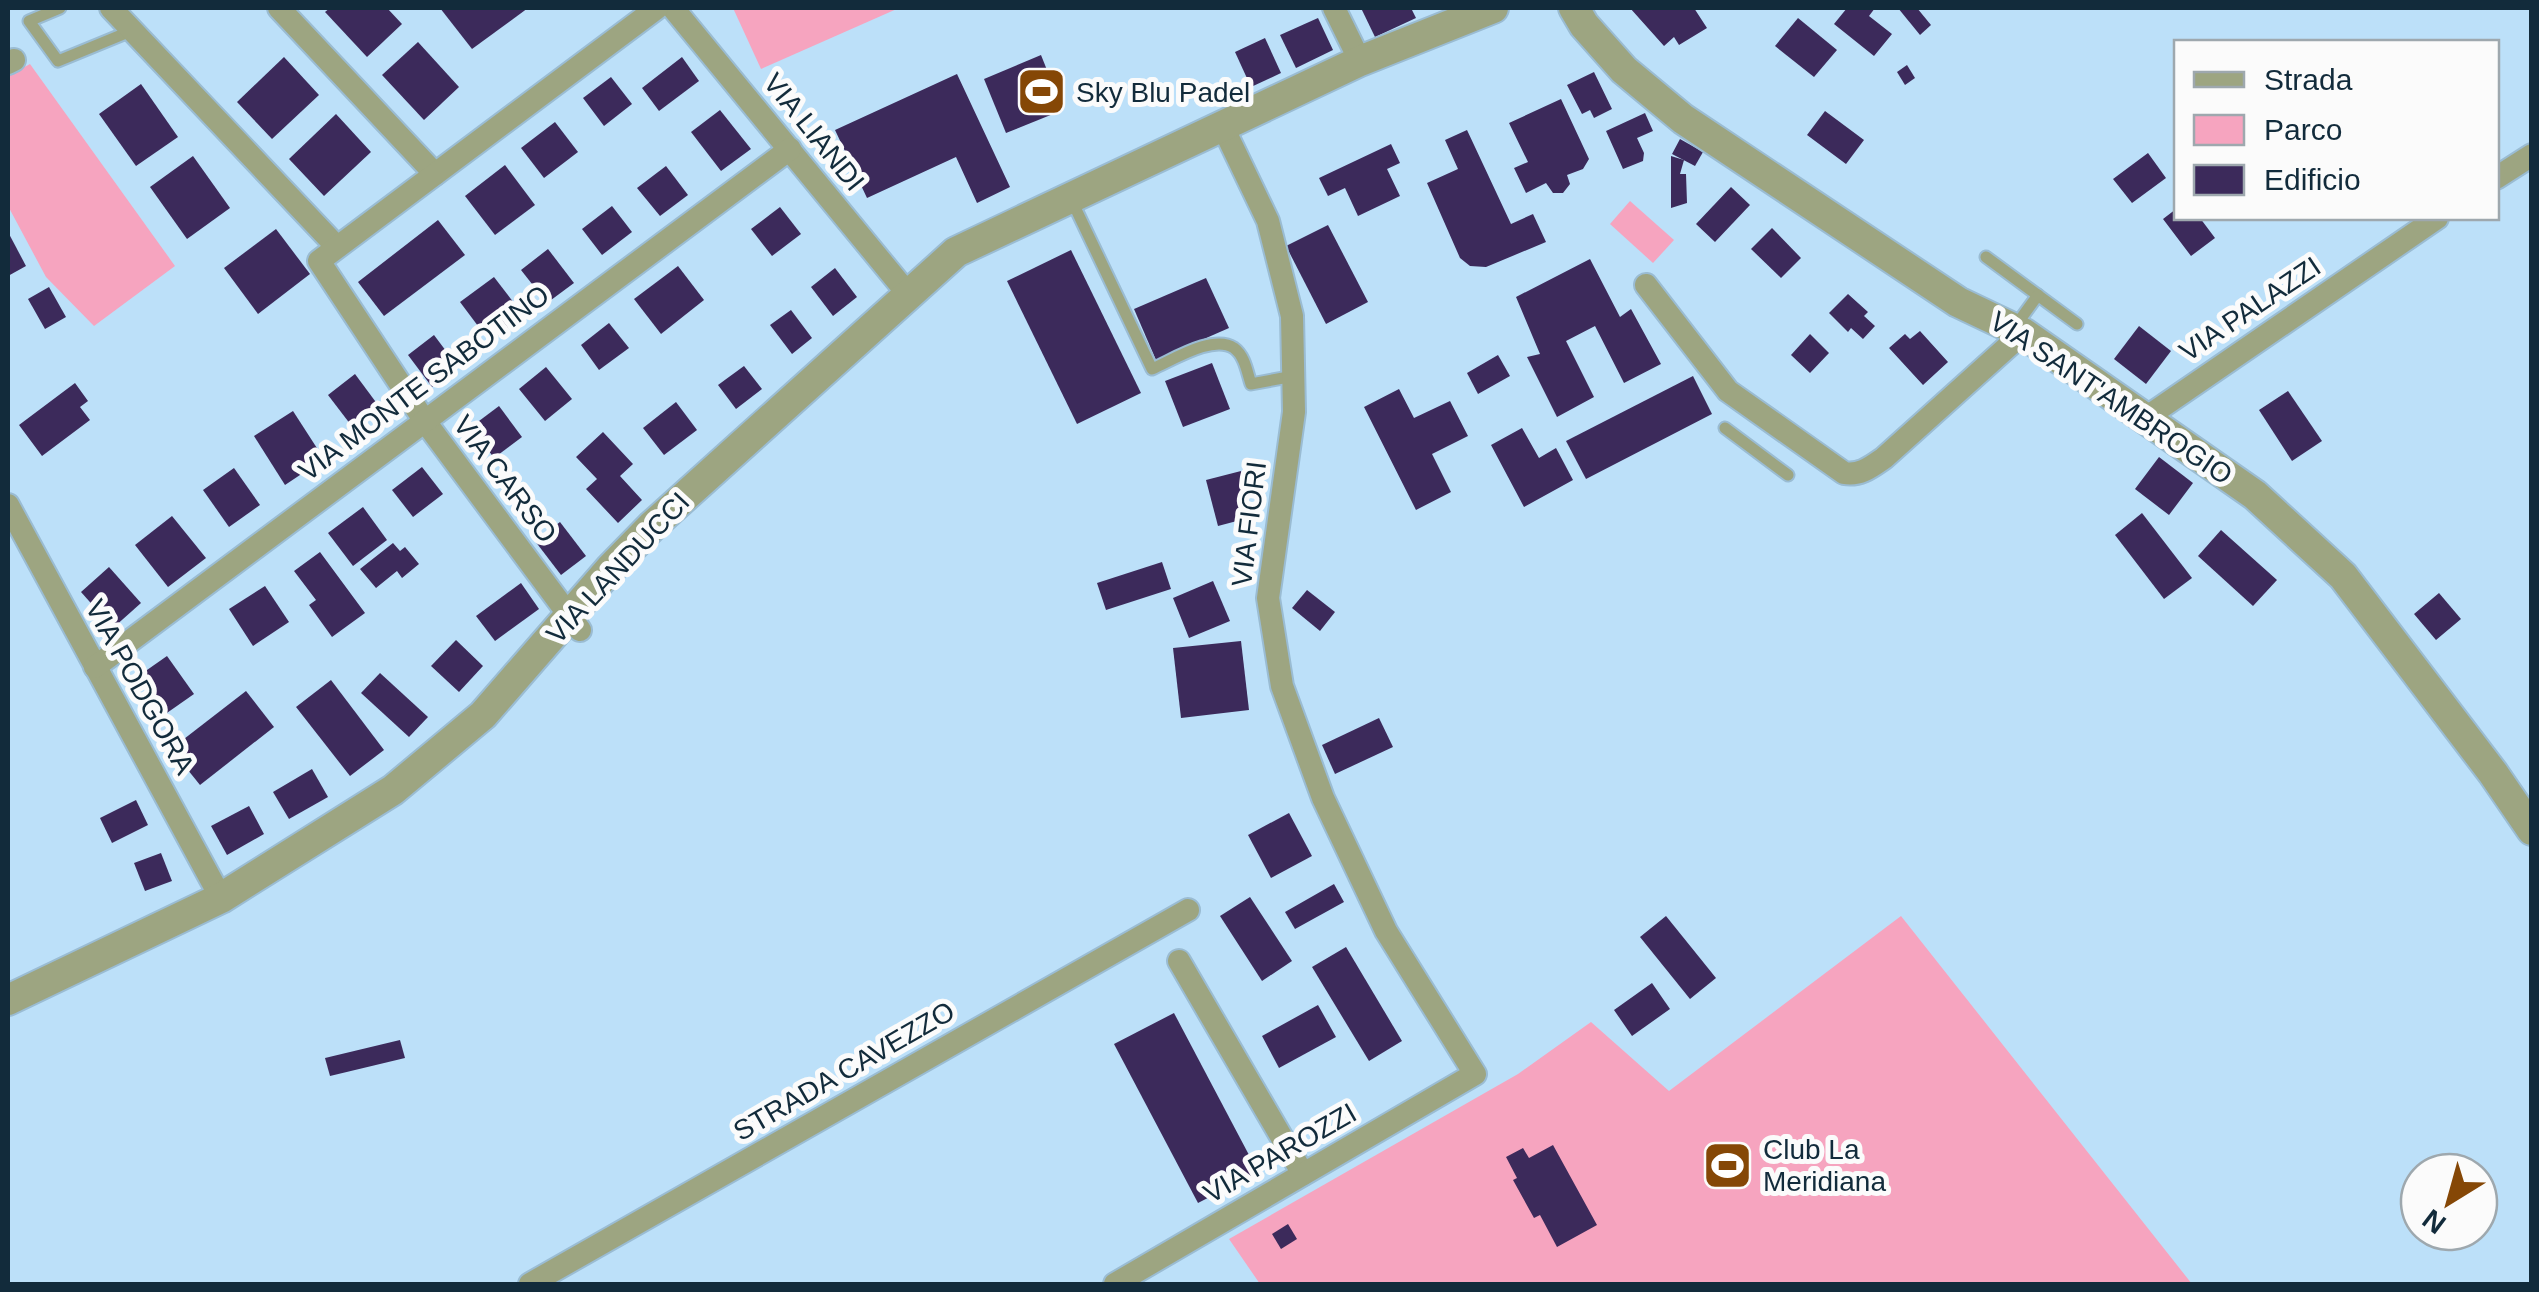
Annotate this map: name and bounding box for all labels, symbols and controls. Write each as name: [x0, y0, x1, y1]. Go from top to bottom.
legend: [2174, 40, 2499, 220]
text: Strada: [2264, 63, 2353, 96]
sports icon: Sky Blu Padel: [1015, 66, 1067, 118]
street label: VIA LIANDI: [757, 67, 871, 197]
place label: Sky Blu Padel: [1076, 77, 1250, 108]
text: Parco: [2264, 113, 2342, 146]
text: Edificio: [2264, 163, 2361, 196]
street label: VIA PALAZZI: [2174, 251, 2326, 367]
street label: VIA MONTE SABOTINO: [293, 279, 555, 487]
street label: VIA SANT'AMBROGIO: [1984, 305, 2238, 491]
street label: VIA CARSO: [447, 409, 563, 549]
street label: VIA FIORI: [1226, 460, 1272, 588]
street label: VIA LANDUCCI: [540, 486, 696, 650]
street label: VIA PODGORA: [79, 594, 201, 780]
street label: STRADA CAVEZZO: [728, 995, 960, 1147]
street label: VIA PAROZZI: [1198, 1097, 1362, 1209]
place label: Club La Meridiana: [1763, 1134, 1886, 1197]
sports icon: Club La Meridiana: [1702, 1139, 1754, 1191]
north arrow: [2399, 1152, 2499, 1252]
text: N: [2417, 1203, 2452, 1240]

